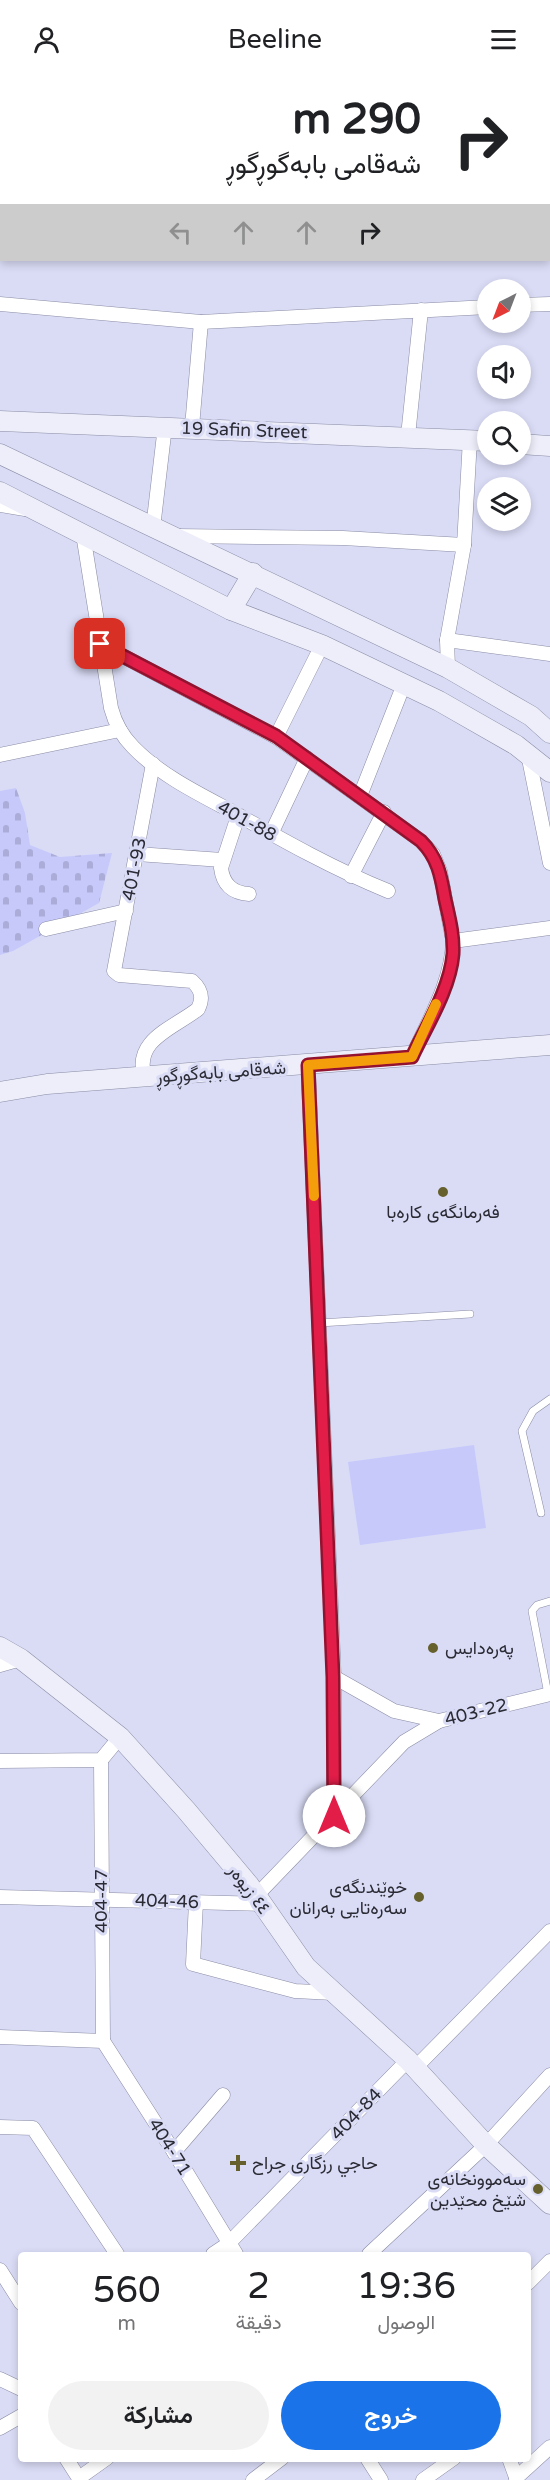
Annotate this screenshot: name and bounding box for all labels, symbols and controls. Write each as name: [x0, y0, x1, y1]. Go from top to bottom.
icon: person: [30, 23, 63, 56]
text: Beeline: [228, 23, 322, 56]
icon: menu: [487, 23, 520, 56]
text: 290 m: [292, 94, 421, 145]
icon: right: [442, 102, 520, 180]
text: شەقامی بابەگوڕگوڕ: [226, 148, 421, 181]
icon: left: [164, 216, 197, 249]
icon: ahead: [227, 216, 260, 249]
icon: ahead: [290, 216, 323, 249]
icon: right: [353, 216, 386, 249]
north arrow: [477, 279, 531, 333]
map controls: [477, 279, 531, 531]
button: sound: [477, 345, 531, 399]
button: search: [477, 411, 531, 465]
street label: 19 Safin Street: [180, 417, 308, 443]
button: layers: [477, 477, 531, 531]
pin: [74, 618, 125, 669]
icon: arrive: [83, 627, 116, 660]
street label: 401-88: [214, 796, 280, 846]
street label: 401-93: [117, 836, 151, 902]
street label: شەقامی بابەگوڕگوڕ: [154, 1056, 287, 1091]
marker: فەرمانگەی کارەبا: [436, 1185, 450, 1199]
place label: فەرمانگەی کارەبا: [386, 1201, 500, 1223]
place label: پەرەدایس: [445, 1637, 514, 1660]
marker: پەرەدایس: [426, 1641, 440, 1655]
street label: 403-22: [442, 1694, 510, 1730]
position arrow: [302, 1784, 366, 1848]
street label: ٤٤ زیوەر: [223, 1859, 275, 1918]
street label: 404-47: [90, 1869, 112, 1933]
place label: خوێندنگەی سەرەتایی بەرانان: [289, 1876, 407, 1919]
street label: 404-46: [135, 1889, 199, 1913]
marker: خوێندنگەی سەرەتایی بەرانان: [412, 1890, 426, 1904]
street label: 404-84: [326, 2083, 386, 2145]
street label: 404-71: [144, 2114, 196, 2180]
place label: حاجي رزگارى جراح: [252, 2152, 378, 2178]
marker: حاجي رزگارى جراح: [229, 2154, 247, 2172]
place label: سەموونخانەی شێخ محێدین: [428, 2168, 526, 2212]
marker: سەموونخانەی شێخ محێدین: [531, 2182, 545, 2196]
text: 2: [247, 2265, 270, 2308]
text: 19:36: [356, 2265, 456, 2308]
text: 560: [93, 2269, 161, 2312]
text: دقيقة: [235, 2311, 282, 2335]
text: الوصول: [377, 2311, 435, 2335]
text: m: [118, 2312, 136, 2336]
button: مشاركة: [48, 2381, 269, 2450]
button: خروج: [281, 2381, 501, 2450]

